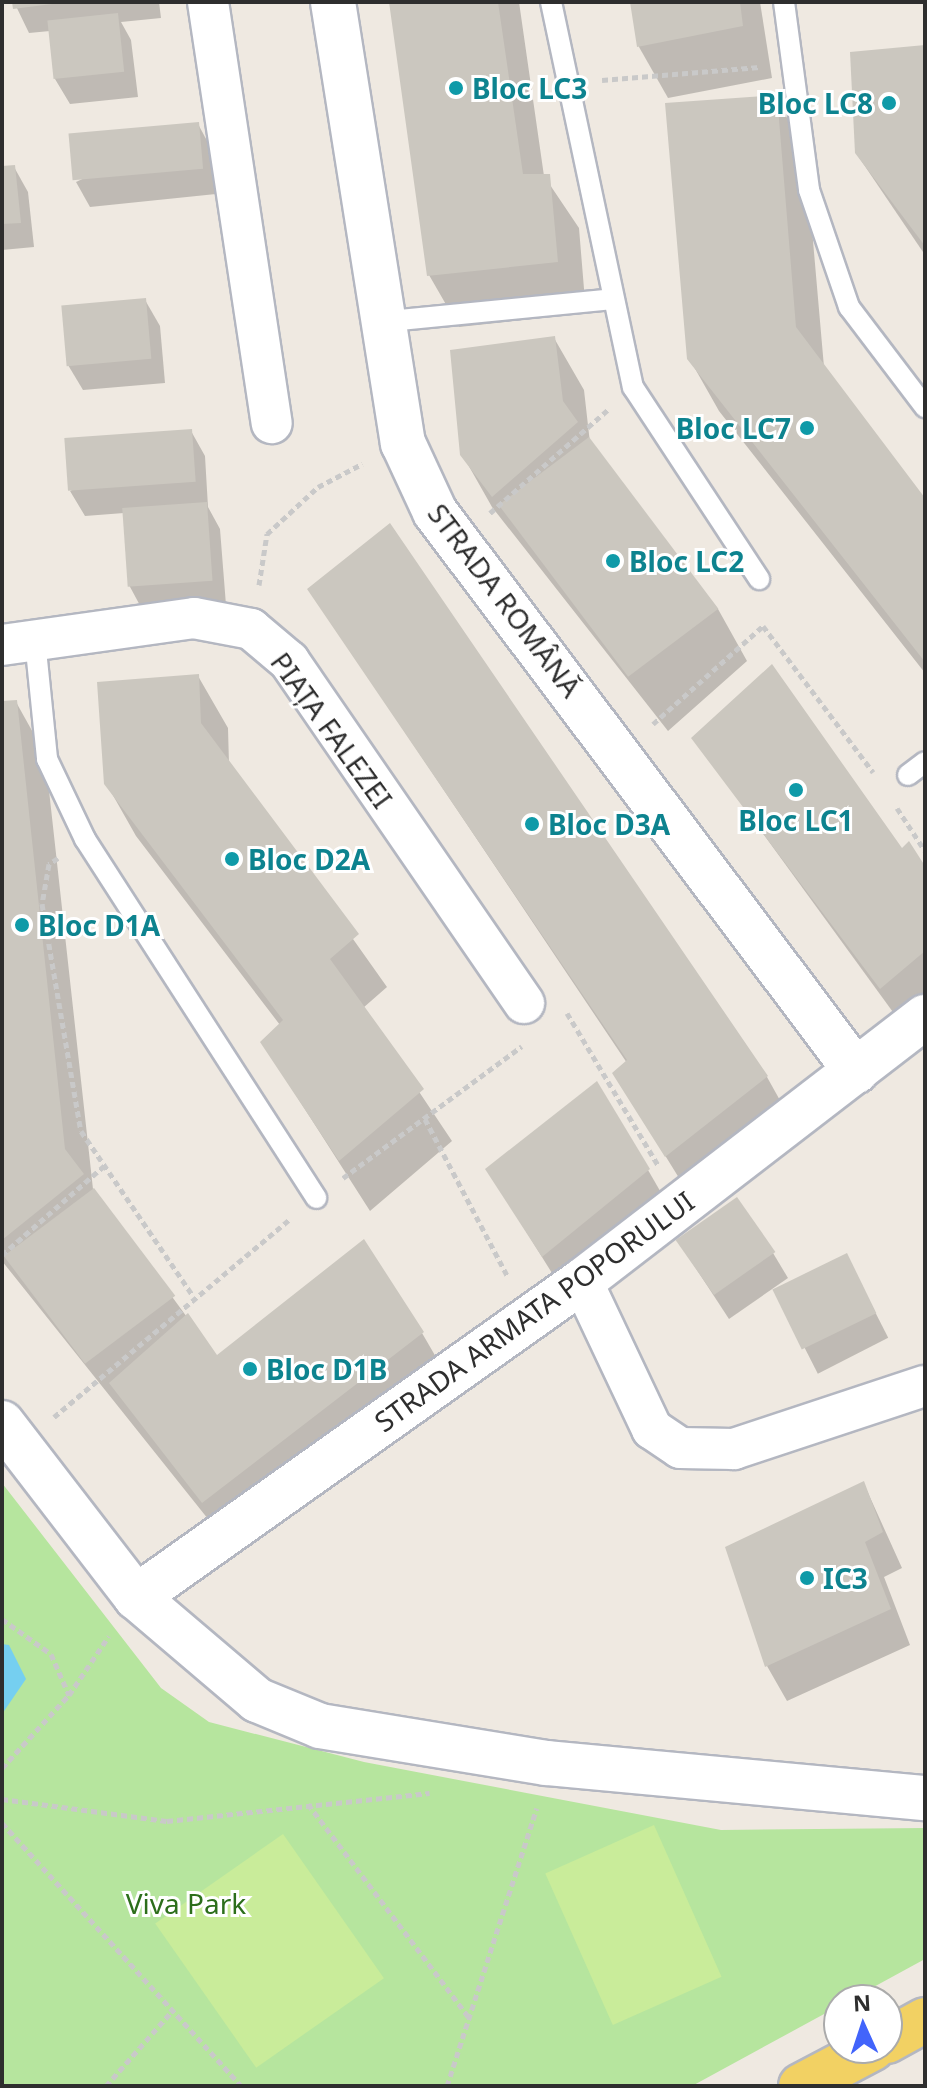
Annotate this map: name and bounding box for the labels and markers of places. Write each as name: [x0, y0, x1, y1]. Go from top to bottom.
place label: Bloc LC3: [472, 71, 587, 105]
marker: Bloc LC3: [447, 79, 465, 97]
place label: Bloc LC8: [758, 86, 873, 120]
marker: Bloc LC8: [880, 94, 898, 112]
place label: Bloc LC7: [676, 411, 791, 445]
marker: Bloc LC7: [798, 419, 816, 437]
place label: Bloc LC2: [629, 544, 744, 578]
marker: Bloc LC2: [604, 552, 622, 570]
marker: Bloc LC1: [787, 781, 805, 799]
place label: Bloc LC1: [738, 803, 854, 837]
place label: Bloc D3A: [548, 807, 670, 841]
marker: Bloc D3A: [523, 815, 541, 833]
place label: Bloc D2A: [248, 842, 370, 876]
marker: Bloc D2A: [223, 850, 241, 868]
place label: Bloc D1A: [38, 908, 160, 942]
marker: Bloc D1A: [13, 916, 31, 934]
place label: Bloc D1B: [266, 1352, 387, 1386]
marker: Bloc D1B: [241, 1360, 259, 1378]
place label: IC3: [823, 1561, 868, 1595]
marker: IC3: [798, 1569, 816, 1587]

